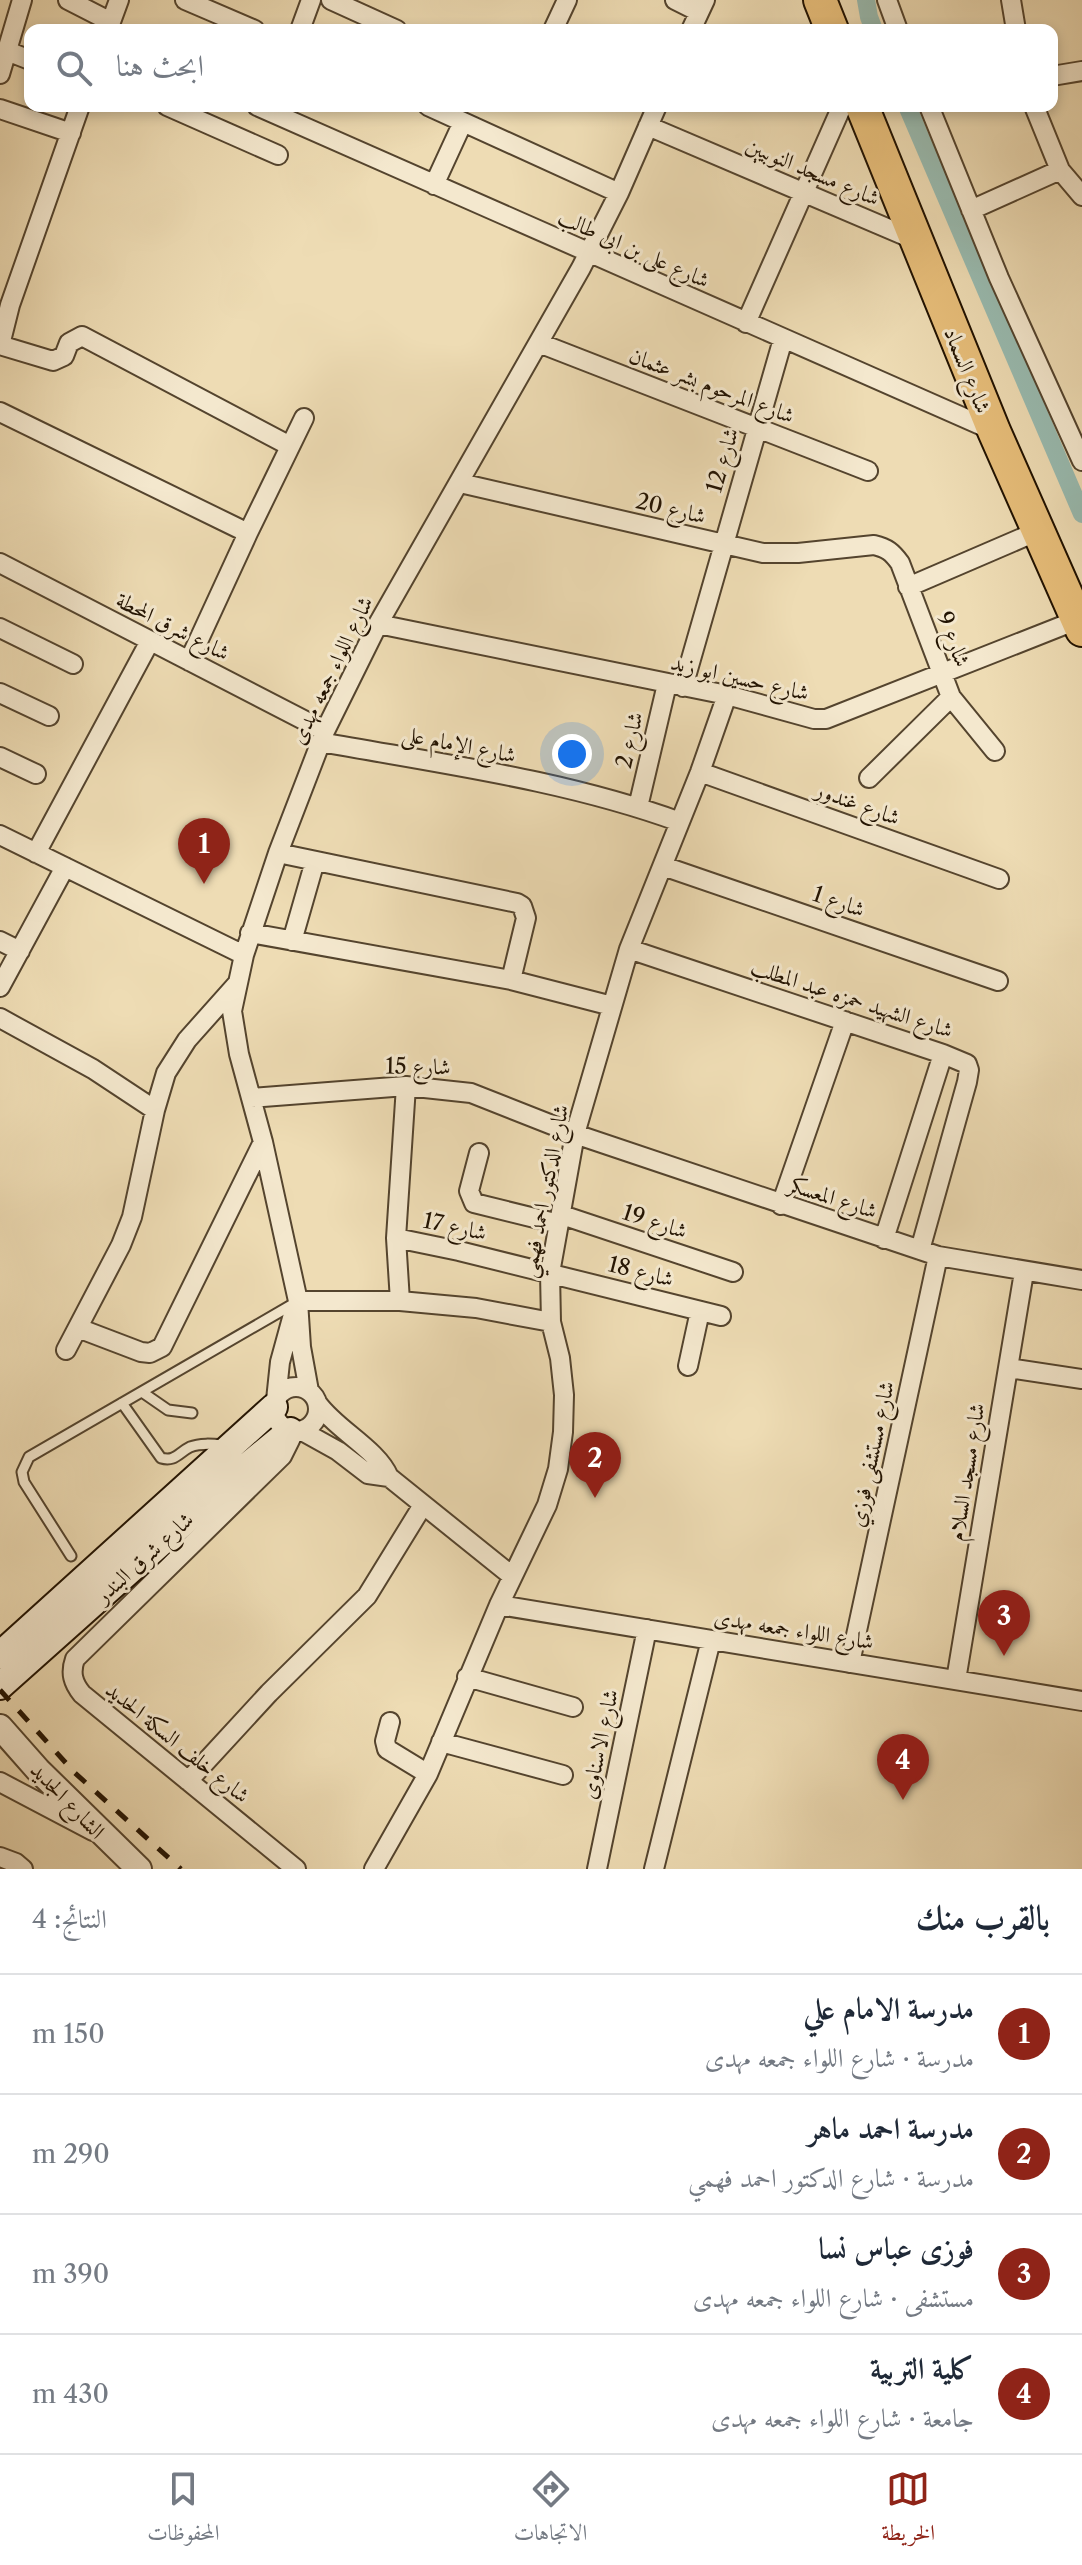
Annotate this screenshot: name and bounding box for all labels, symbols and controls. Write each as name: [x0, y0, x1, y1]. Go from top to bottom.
search box: [24, 24, 1058, 112]
icon: search: [52, 46, 96, 90]
text: ابحث هنا: [116, 47, 204, 84]
street label: شارع مسجد النوبيين: [740, 131, 884, 216]
street label: شارع على بن ابى طالب: [552, 203, 714, 299]
street label: شارع السماد: [933, 323, 997, 419]
street label: شارع المرحوم بشر عثمان: [623, 342, 798, 435]
street label: شارع 12: [700, 425, 749, 497]
street label: شارع 20: [632, 487, 708, 534]
street label: شارع شرق المحطة: [109, 586, 234, 671]
street label: شارع اللواء جمعه مهدى: [284, 592, 383, 751]
street label: شارع 9: [926, 608, 976, 672]
street label: شارع حسين ابو زيد: [667, 648, 812, 711]
street label: شارع 2: [610, 709, 654, 772]
street label: شارع الإمام على: [398, 720, 518, 775]
your location: [552, 734, 592, 774]
street label: شارع غندور: [808, 775, 904, 836]
pin: 1: [178, 818, 230, 884]
street label: شارع 1: [808, 880, 868, 928]
street label: شارع الشهيد حمزه عبد المطلب: [746, 953, 956, 1049]
street label: شارع 15: [385, 1052, 451, 1086]
street label: شارع الدكتور احمد فهمي: [514, 1102, 581, 1281]
street label: شارع المعسكر: [782, 1170, 881, 1229]
street label: شارع 19: [618, 1198, 691, 1249]
street label: شارع 17: [420, 1207, 489, 1251]
street label: شارع 18: [604, 1250, 676, 1297]
street label: شارع مستشفى فوزي: [843, 1379, 905, 1531]
street label: شارع مسجد السلام: [942, 1401, 997, 1544]
pin: 2: [569, 1432, 621, 1498]
street label: شارع شرق البندر: [88, 1506, 203, 1614]
pin: 3: [978, 1590, 1030, 1656]
street label: شارع اللواء جمعه مهدى: [711, 1604, 876, 1660]
street label: شارع خلف السكة الحديد: [97, 1676, 255, 1813]
street label: شارع الاسناوى: [575, 1687, 629, 1802]
pin: 4: [877, 1734, 929, 1800]
street label: الشارع الجديد: [21, 1756, 111, 1848]
text: بالقرب منك: [916, 1896, 1050, 1938]
text: النتائج: 4: [32, 1903, 107, 1935]
text: مدرسة الامام علي: [803, 1990, 974, 2027]
text: 150 m: [32, 2018, 105, 2050]
text: 1: [1018, 2018, 1030, 2050]
text: مدرسة · شارع اللواء جمعه مهدى: [705, 2042, 974, 2074]
text: مدرسة احمد ماهر: [808, 2110, 974, 2147]
text: 290 m: [32, 2138, 110, 2170]
text: 2: [1016, 2138, 1032, 2170]
text: مدرسة · شارع الدكتور احمد فهمي: [688, 2162, 974, 2194]
text: فوزى عباس نسا: [818, 2230, 974, 2267]
text: 390 m: [32, 2258, 109, 2290]
text: 3: [1017, 2258, 1031, 2290]
text: مستشفى · شارع اللواء جمعه مهدى: [693, 2282, 974, 2314]
text: كلية التربية: [870, 2350, 974, 2387]
text: 430 m: [32, 2378, 109, 2410]
text: 4: [1016, 2378, 1032, 2410]
text: جامعة · شارع اللواء جمعه مهدى: [711, 2402, 974, 2434]
tab: المحفوظات: [147, 2467, 220, 2554]
tab: الاتجاهات: [514, 2467, 587, 2554]
tab: الخريطة: [881, 2467, 935, 2554]

